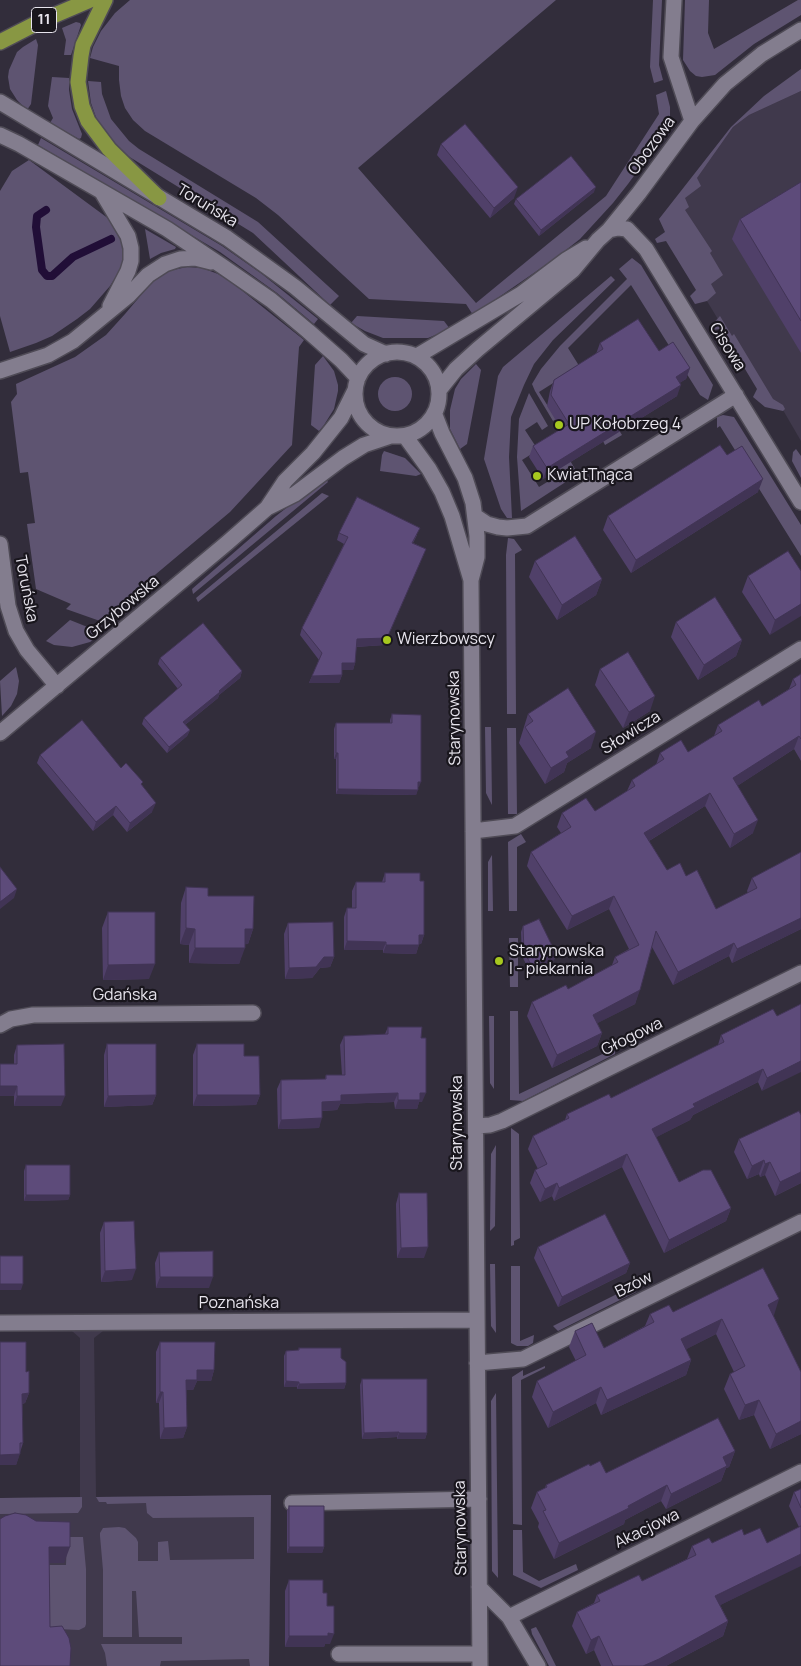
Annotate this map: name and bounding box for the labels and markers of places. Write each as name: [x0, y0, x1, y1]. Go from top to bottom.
place label: UP Kołobrzeg 4: [569, 415, 681, 435]
marker: UP Kołobrzeg 4: [553, 419, 565, 431]
place label: KwiatTnąca: [547, 466, 633, 486]
marker: KwiatTnąca: [531, 470, 543, 482]
place label: Wierzbowscy: [397, 630, 495, 650]
marker: Wierzbowscy: [381, 634, 393, 646]
place label: Starynowska I - piekarnia: [509, 942, 604, 980]
marker: Starynowska I - piekarnia: [493, 955, 505, 967]

